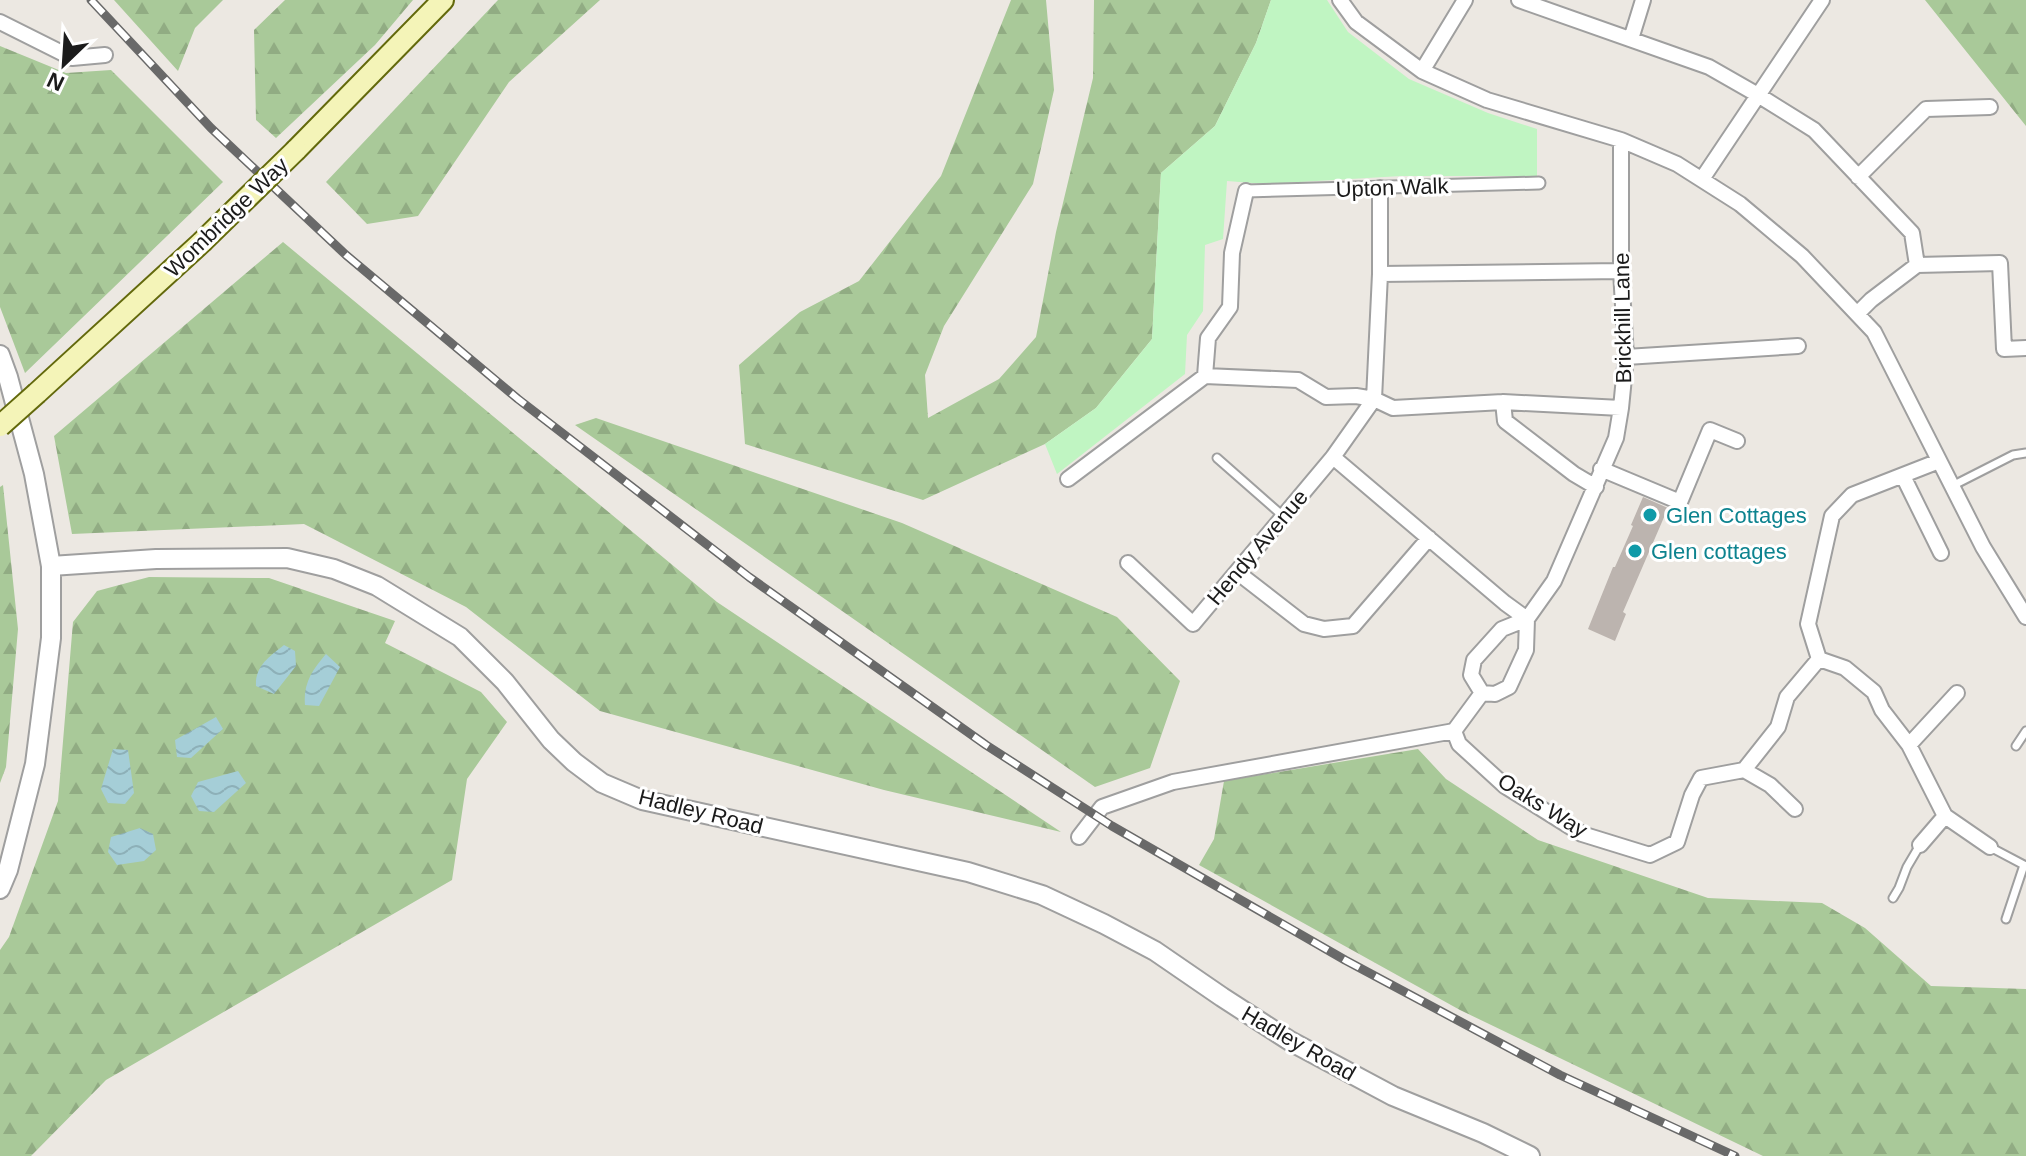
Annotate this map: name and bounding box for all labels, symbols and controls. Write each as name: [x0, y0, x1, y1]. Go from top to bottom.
north arrow: [24, 24, 104, 104]
text: N: [43, 67, 68, 96]
street label: Wombridge Way: [160, 152, 293, 282]
street label: Upton Walk: [1335, 173, 1450, 202]
street label: Brickhill Lane: [1609, 252, 1636, 384]
street label: Hendy Avenue: [1202, 485, 1313, 610]
place label: Glen Cottages: [1666, 503, 1807, 528]
marker: Glen Cottages: [1641, 506, 1659, 524]
place label: Glen cottages: [1651, 539, 1787, 564]
marker: Glen cottages: [1626, 542, 1644, 560]
street label: Oaks Way: [1493, 768, 1592, 843]
street label: Hadley Road: [636, 784, 766, 839]
street label: Hadley Road: [1237, 1001, 1360, 1086]

